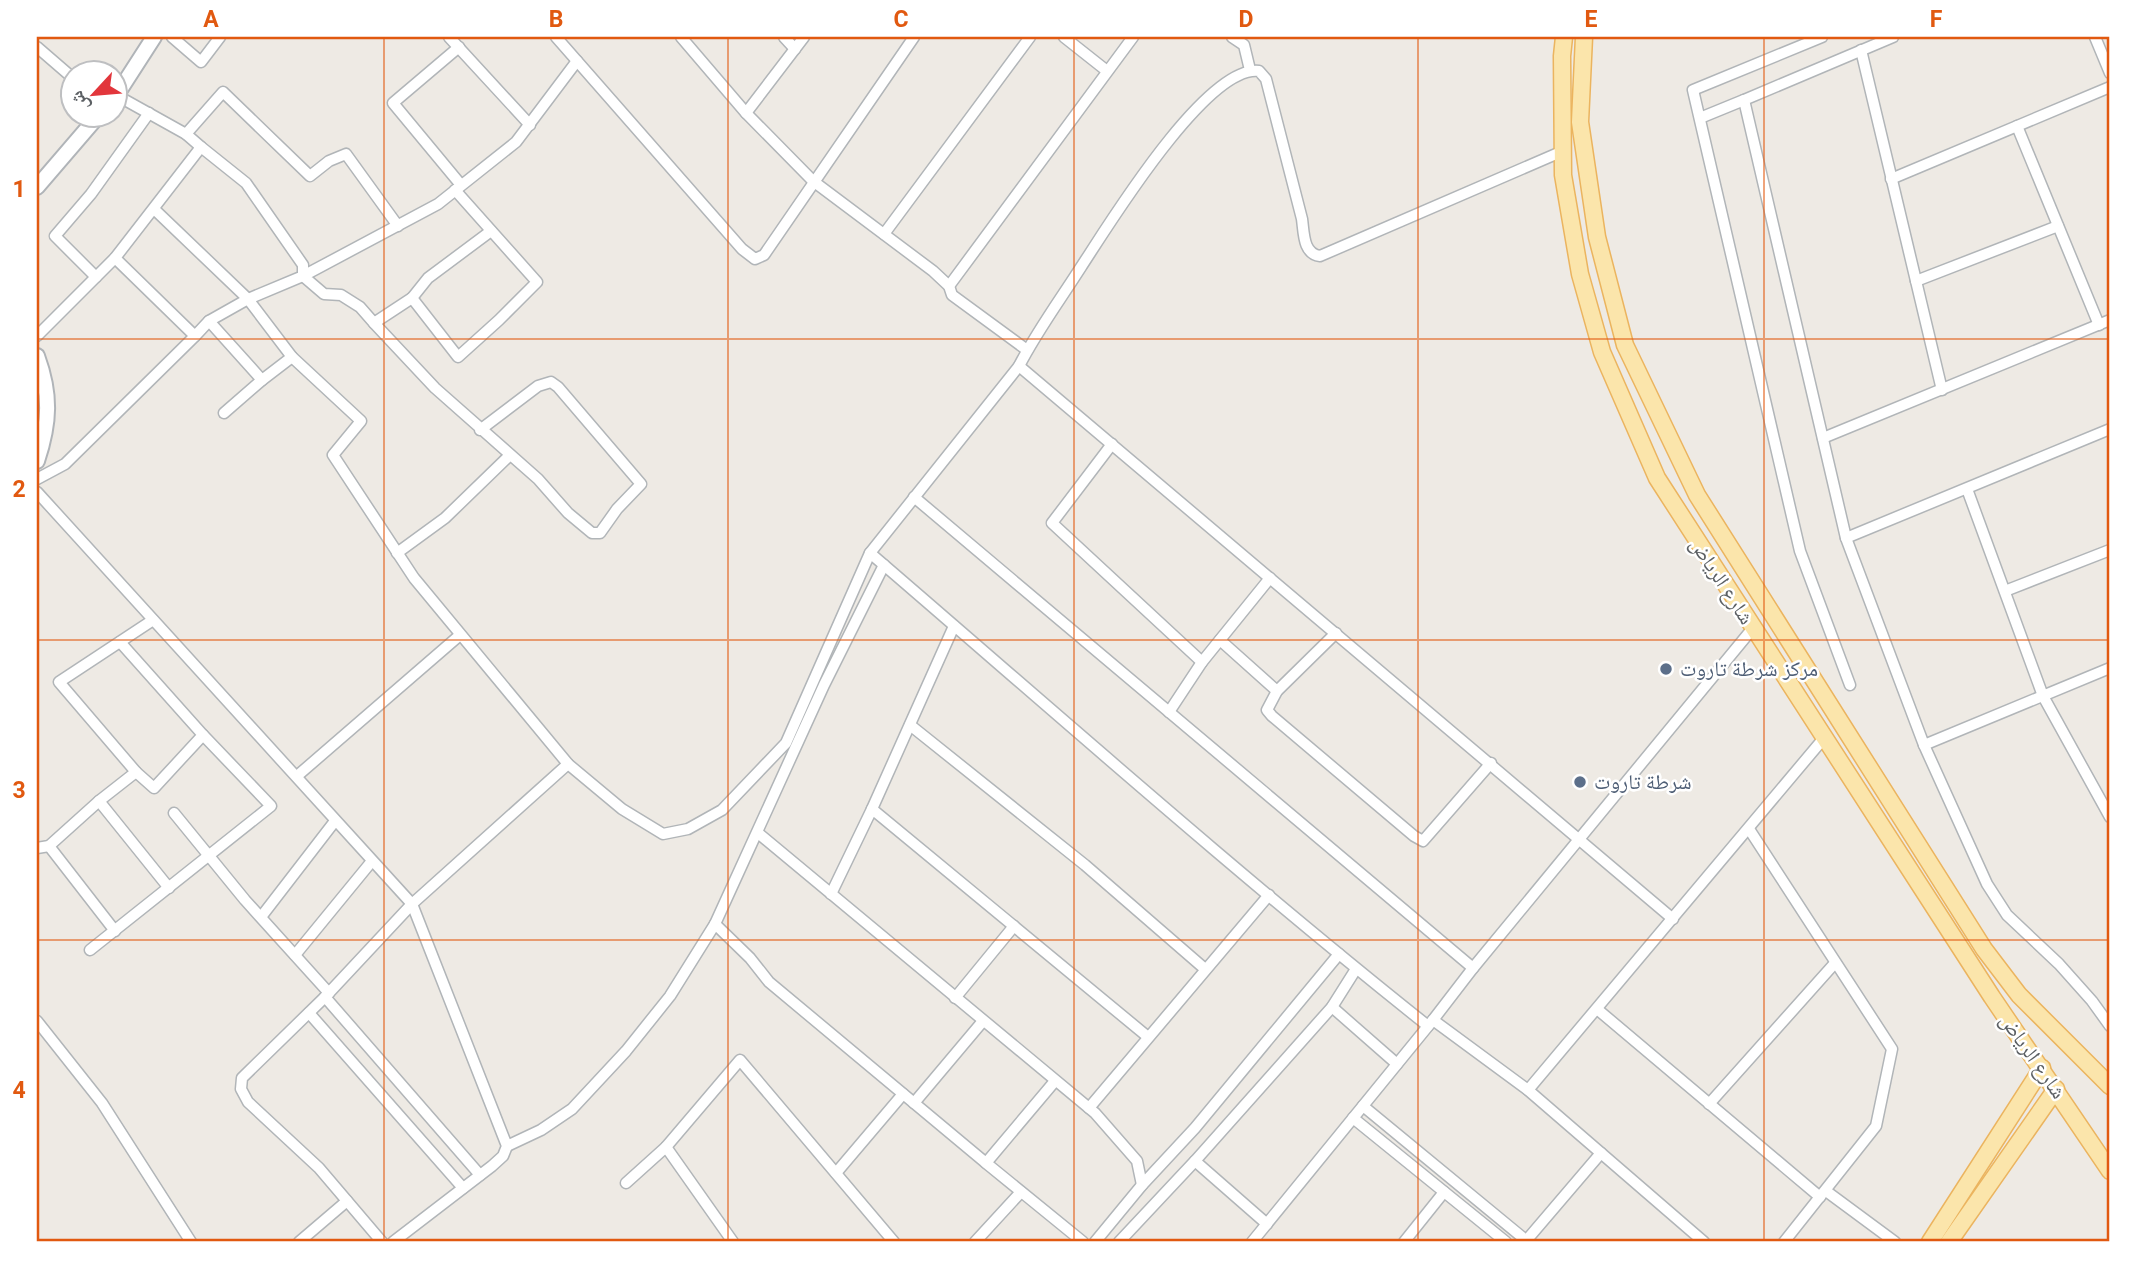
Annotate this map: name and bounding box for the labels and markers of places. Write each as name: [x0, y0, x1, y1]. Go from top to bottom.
place label: مركز شرطة تاروت: [1680, 657, 1818, 681]
marker: مركز شرطة تاروت: [1658, 661, 1674, 677]
place label: شرطة تاروت: [1594, 770, 1692, 794]
marker: شرطة تاروت: [1572, 774, 1588, 790]

